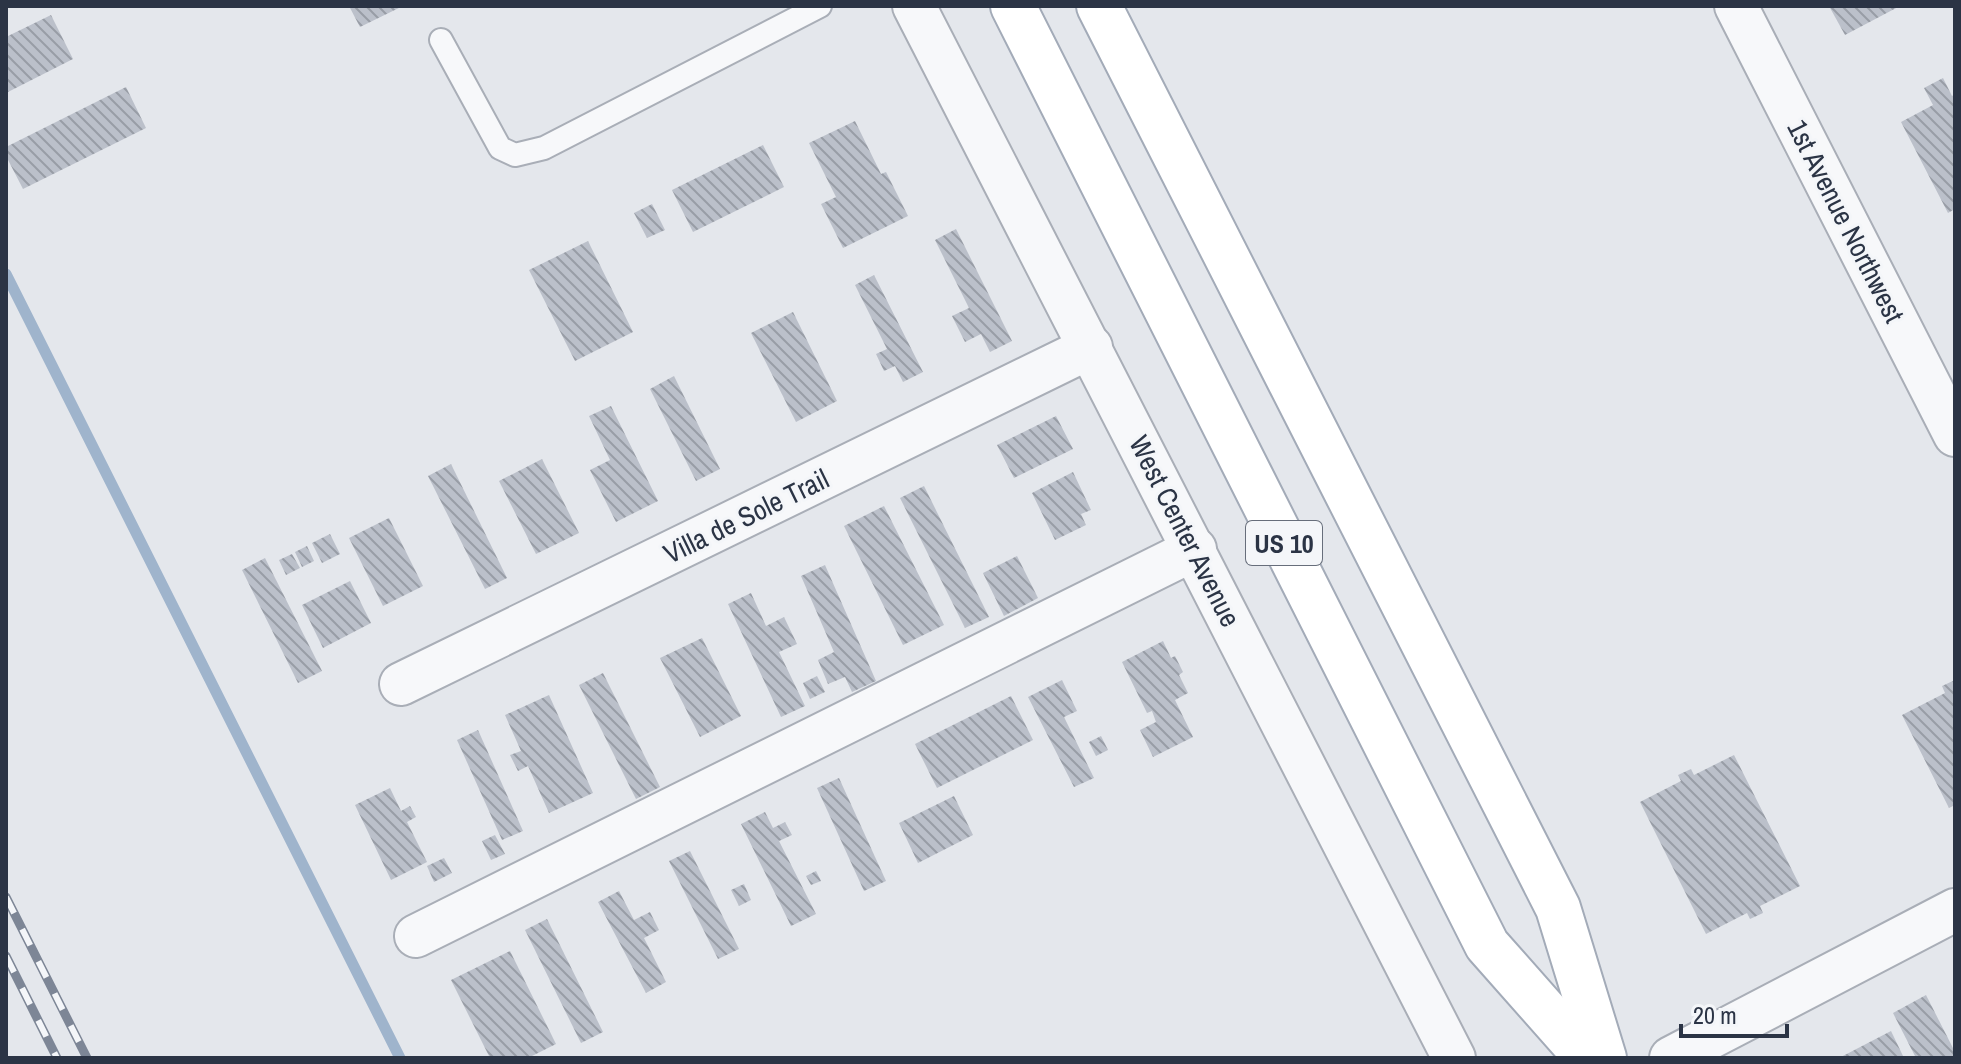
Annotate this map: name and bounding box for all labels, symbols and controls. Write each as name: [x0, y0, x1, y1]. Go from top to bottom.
street label: 1st Avenue Northwest: [1778, 113, 1914, 329]
street label: West Center Avenue: [1120, 429, 1250, 633]
street label: Villa de Sole Trail: [657, 460, 835, 572]
road number: US 10: [1246, 521, 1322, 565]
scale bar: [1681, 988, 1787, 1038]
text: 20 m: [1693, 999, 1737, 1031]

